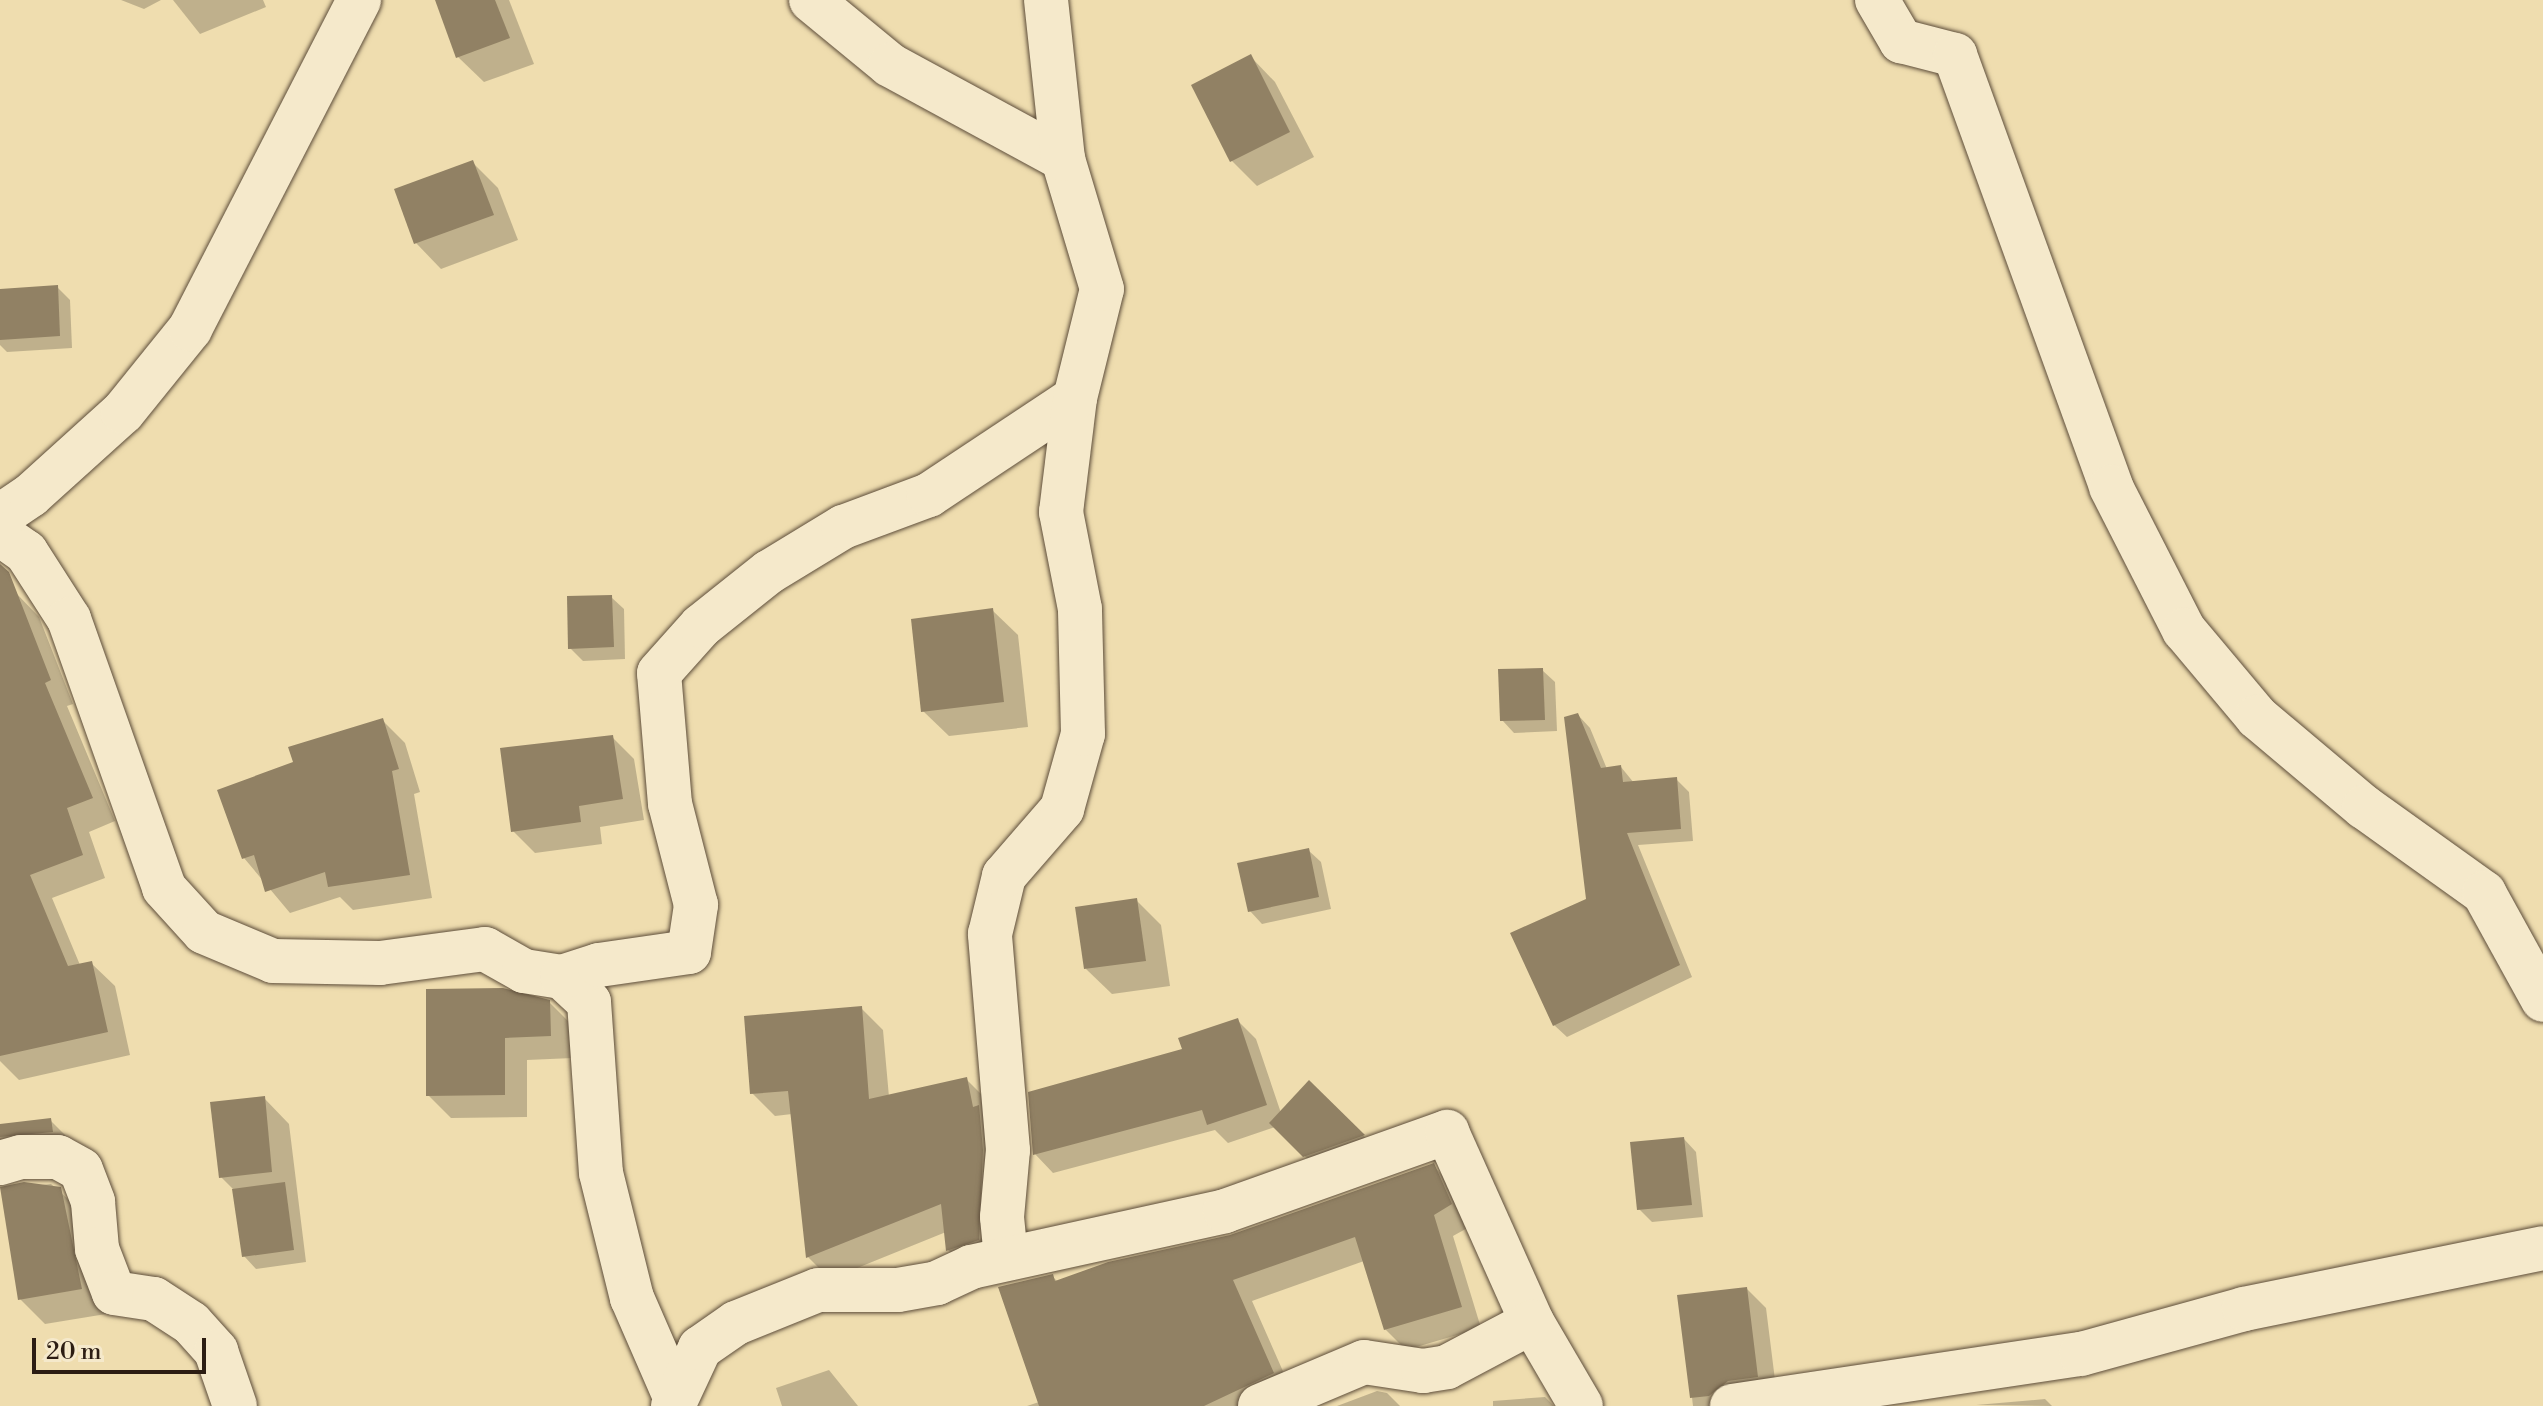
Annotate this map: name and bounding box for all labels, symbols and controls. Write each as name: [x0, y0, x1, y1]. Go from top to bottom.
scale bar: [36, 1322, 210, 1372]
text: 20 m: [46, 1337, 102, 1367]

